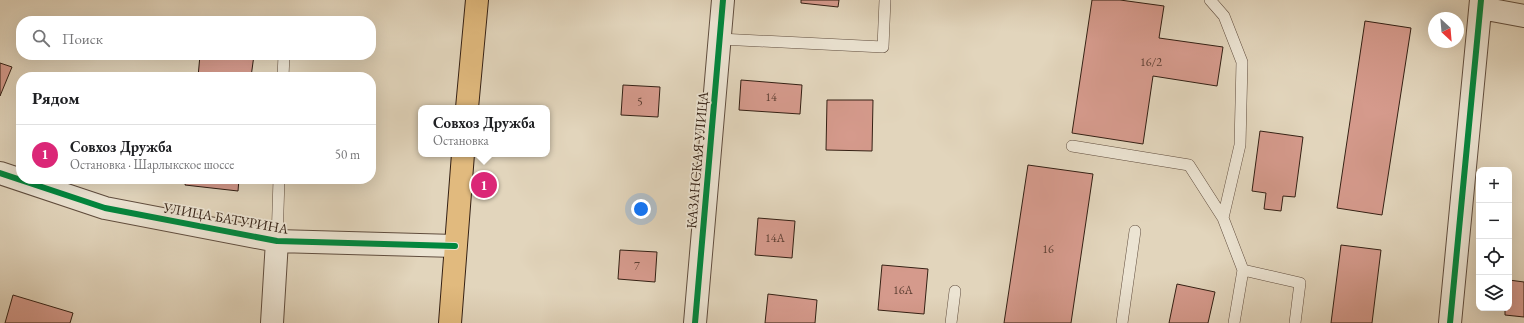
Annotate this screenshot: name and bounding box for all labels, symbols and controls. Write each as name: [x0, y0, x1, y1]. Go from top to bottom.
north arrow: [1428, 12, 1464, 48]
search box: [16, 16, 376, 60]
icon: search: [30, 27, 52, 49]
text: Поиск: [62, 29, 103, 48]
house number: 16/2: [1140, 54, 1162, 70]
text: Рядом: [32, 87, 80, 109]
house number: 14: [765, 89, 777, 105]
street label: КАЗАНСКАЯ УЛИЦА: [682, 90, 712, 229]
house number: 5: [637, 93, 643, 109]
popup: [418, 105, 550, 157]
text: Совхоз Дружба: [433, 113, 535, 132]
text: Остановка: [433, 132, 489, 149]
text: Совхоз Дружба: [70, 137, 172, 156]
text: 1: [42, 146, 48, 163]
text: 50 m: [335, 146, 360, 163]
text: Остановка · Шарлыкское шоссе: [70, 156, 234, 173]
map controls: [1476, 167, 1512, 311]
button: +: [1476, 167, 1512, 203]
pin: 1: [471, 170, 497, 200]
street label: УЛИЦА БАТУРИНА: [161, 198, 290, 238]
your location: [631, 199, 651, 219]
button: −: [1476, 203, 1512, 239]
house number: 14А: [765, 230, 786, 246]
button: locate: [1476, 239, 1512, 275]
house number: 16: [1042, 241, 1054, 257]
house number: 7: [634, 258, 640, 274]
button: layers: [1476, 275, 1512, 311]
house number: 16А: [893, 282, 914, 298]

